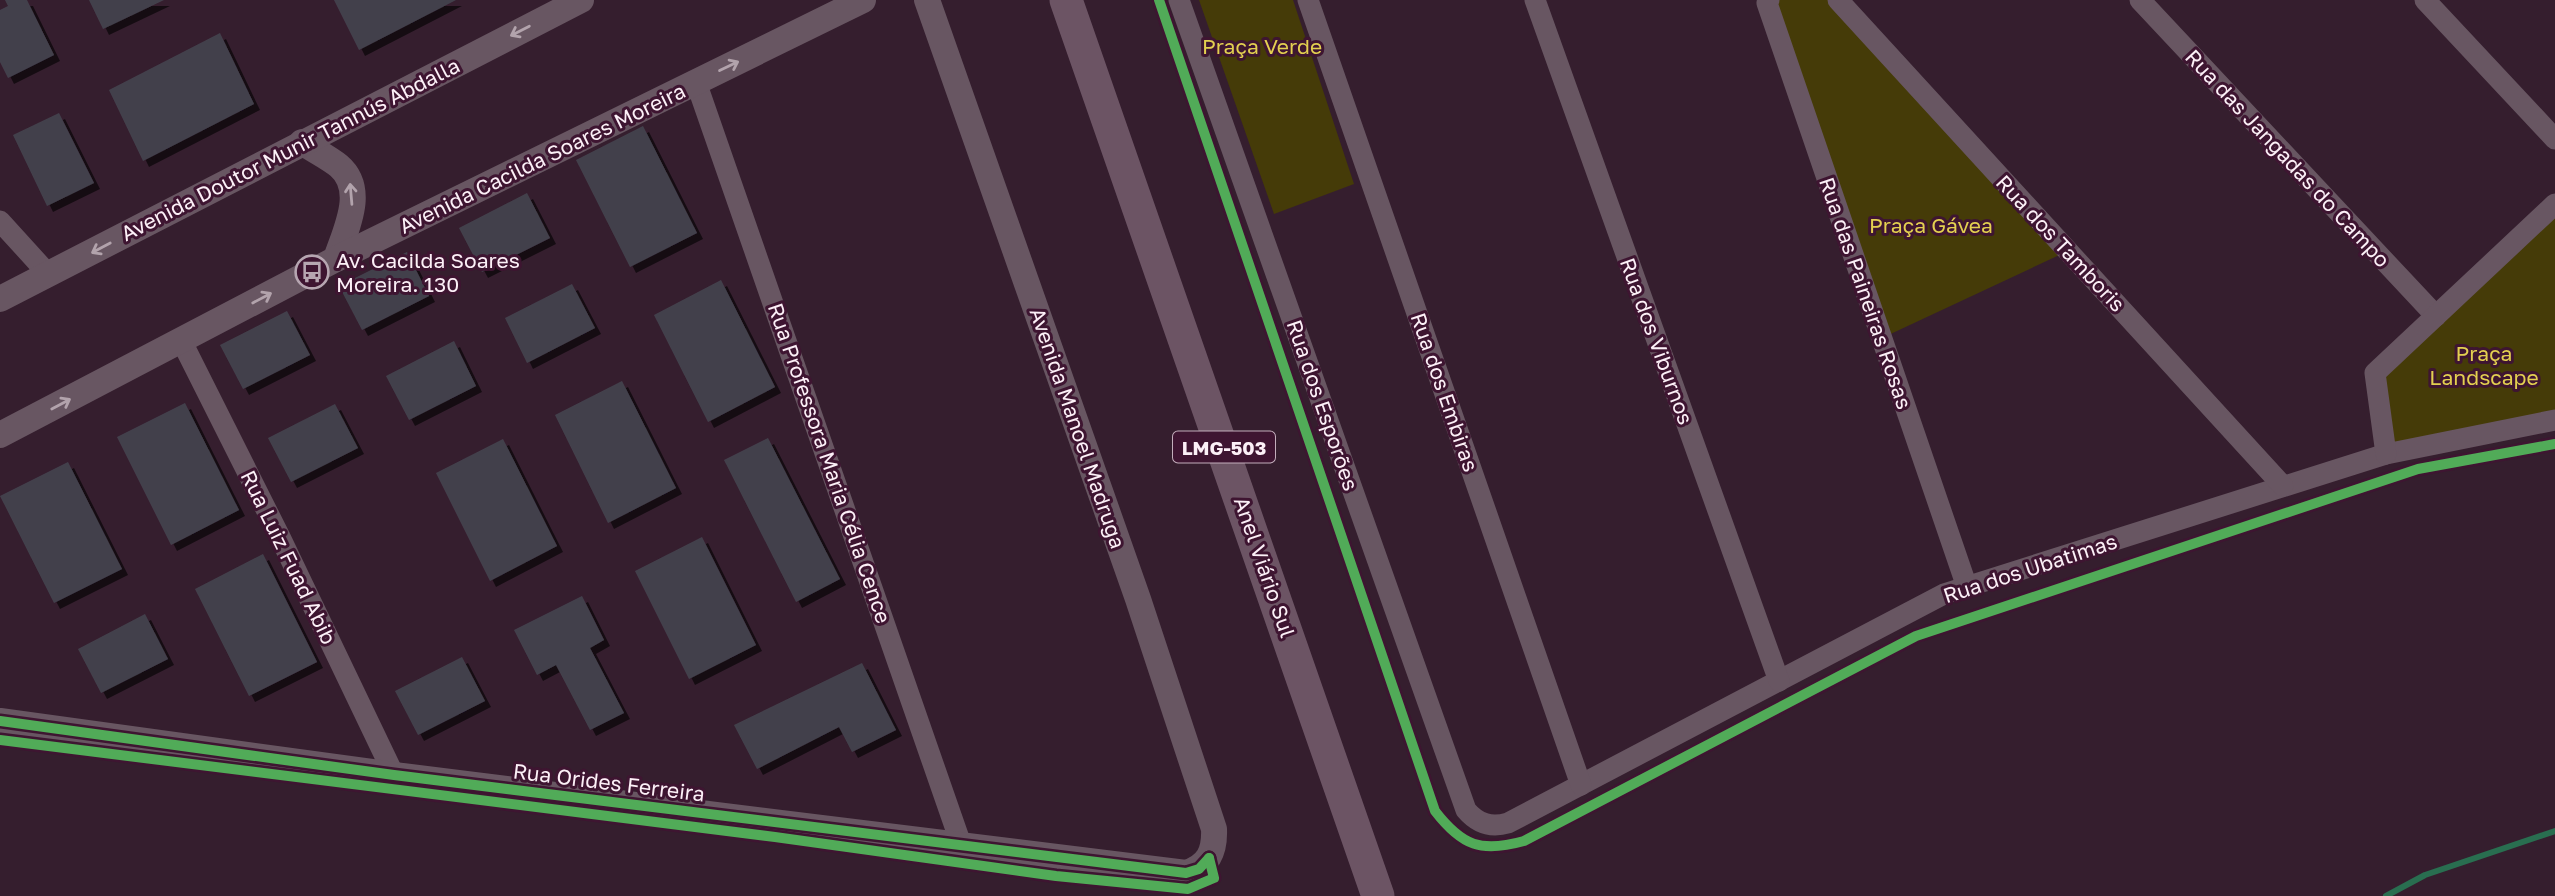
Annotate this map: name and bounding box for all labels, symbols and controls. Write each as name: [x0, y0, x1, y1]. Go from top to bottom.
one-way arrow: [510, 24, 531, 38]
park label: Praça Verde: [1202, 33, 1322, 59]
street label: Rua das Jangadas do Campo: [2180, 44, 2396, 272]
street label: Avenida Doutor Munir Tannús Abdalla: [116, 52, 464, 246]
one-way arrow: [718, 58, 739, 72]
street label: Avenida Cacilda Soares Moreira: [395, 77, 689, 239]
street label: Rua dos Tamboris: [1991, 169, 2131, 317]
street label: Rua das Paineiras Rosas: [1814, 174, 1918, 412]
one-way arrow: [344, 183, 357, 206]
park label: Praça Gávea: [1869, 212, 1993, 238]
one-way arrow: [91, 241, 111, 255]
place label: Av. Cacilda Soares Moreira. 130: [336, 247, 520, 297]
bus stop icon: Av. Cacilda Soares Moreira. 130: [293, 253, 331, 291]
street label: Rua dos Viburnos: [1615, 254, 1699, 428]
one-way arrow: [251, 291, 272, 304]
street label: Rua Professora Maria Célia Cence: [763, 299, 897, 627]
street label: Avenida Manoel Madruga: [1025, 304, 1131, 552]
street label: Rua dos Embiras: [1406, 309, 1484, 475]
street label: Rua dos Esporões: [1282, 316, 1364, 494]
park label: Praça Landscape: [2429, 340, 2539, 390]
one-way arrow: [50, 397, 70, 411]
road number: LMG-503: [1173, 432, 1275, 462]
street label: Rua Luiz Fuad Abib: [236, 466, 342, 648]
street label: Anel Viário Sul: [1229, 493, 1301, 641]
street label: Rua dos Ubatimas: [1940, 528, 2120, 608]
street label: Rua Orides Ferreira: [512, 757, 706, 807]

